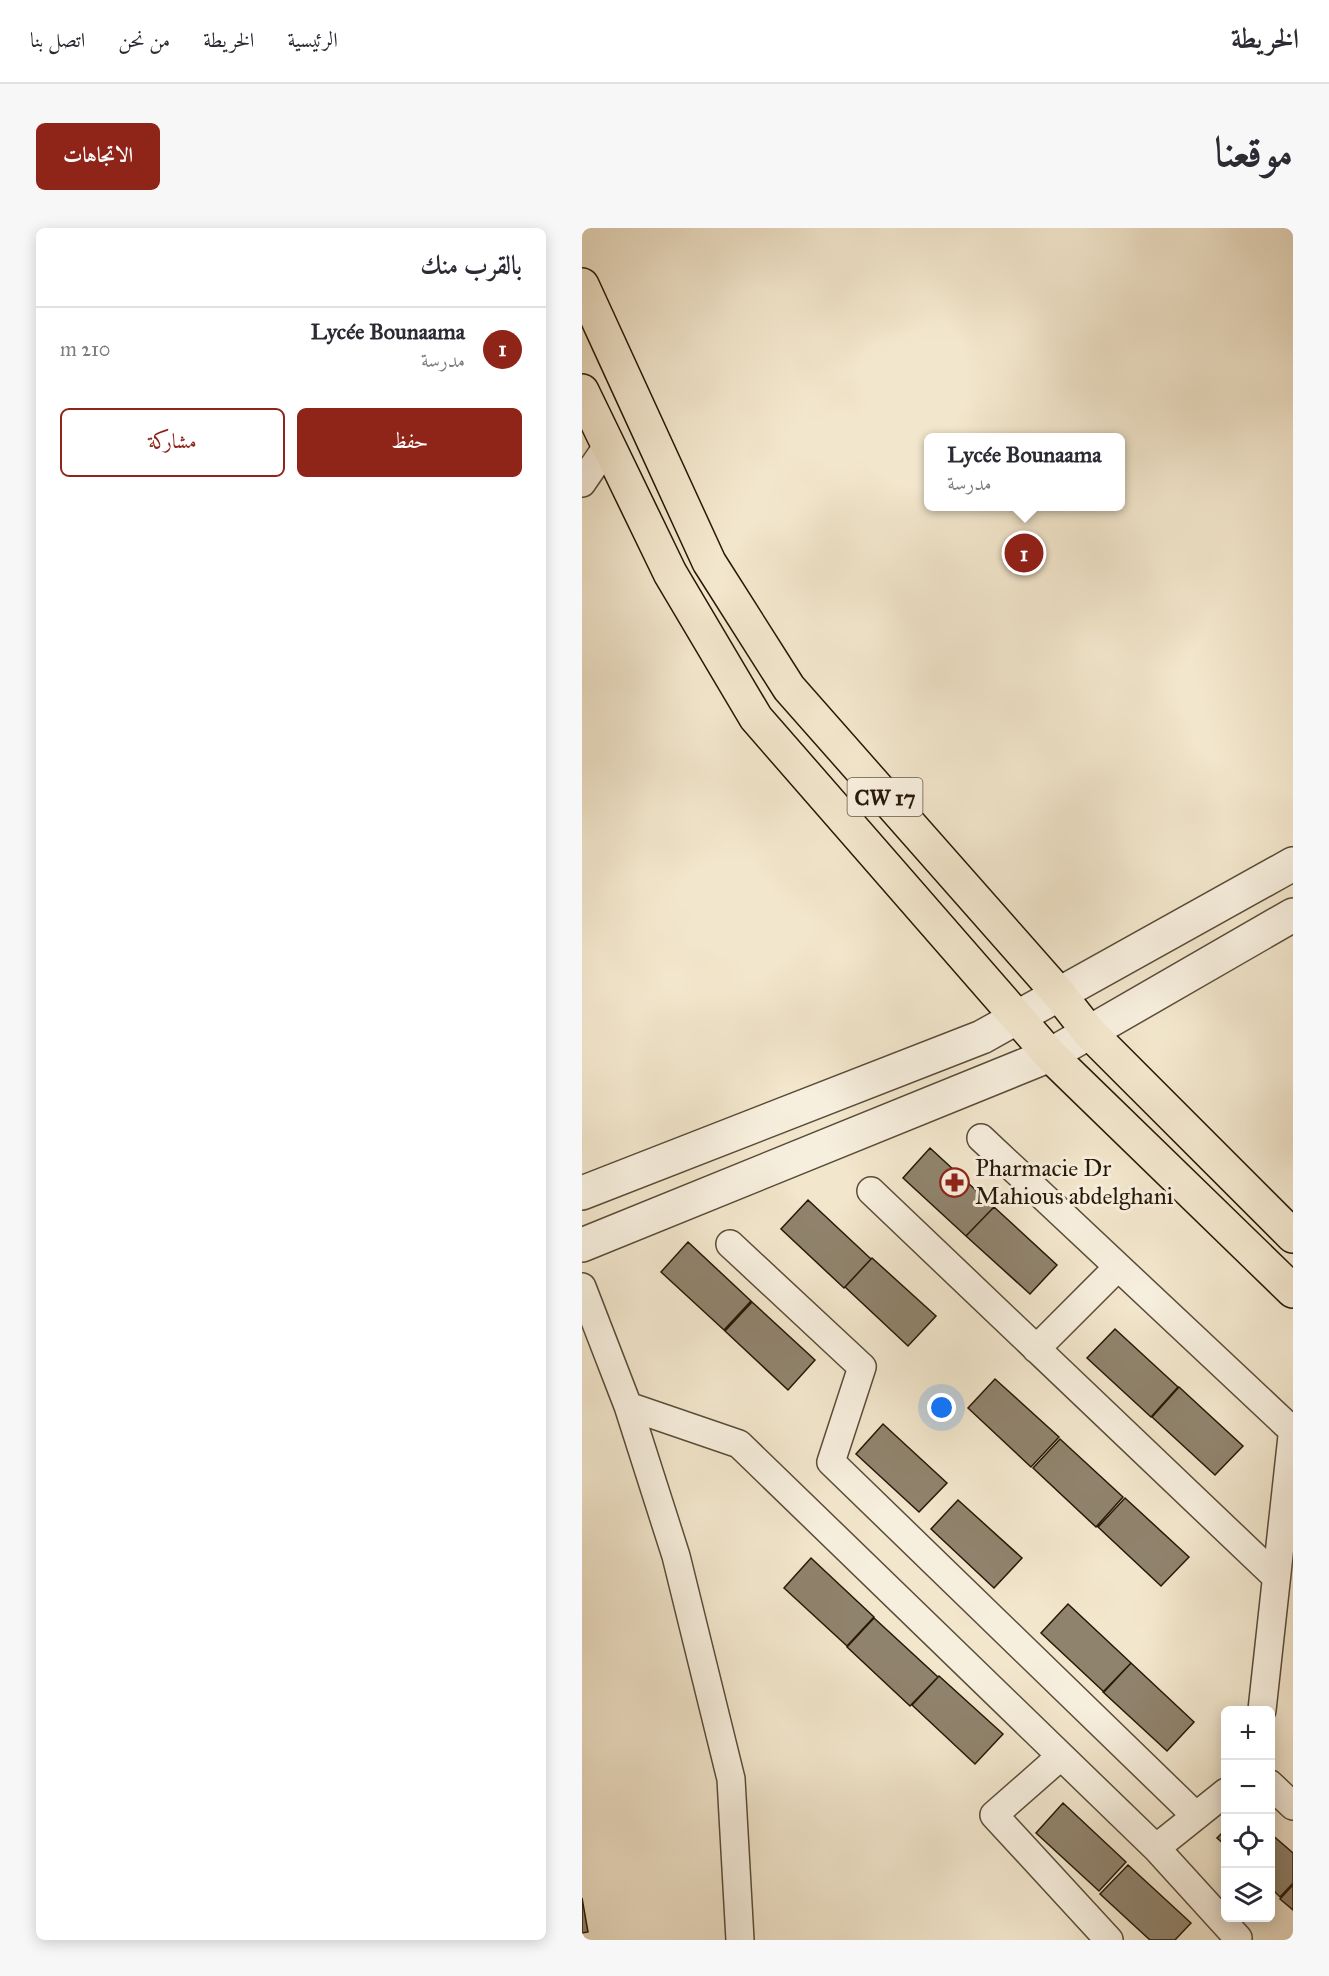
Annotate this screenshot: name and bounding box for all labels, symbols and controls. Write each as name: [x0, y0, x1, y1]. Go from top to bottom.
text: الخريطة: [1231, 21, 1299, 56]
text: اتصل بنا: [30, 27, 85, 53]
text: من نحن: [118, 27, 170, 53]
text: الخريطة: [203, 27, 254, 53]
text: الرئيسية: [287, 27, 338, 53]
button: الاتجاهات: [36, 123, 160, 190]
text: موقعنا: [1215, 126, 1293, 178]
text: بالقرب منك: [420, 249, 522, 281]
text: Lycée Bounaama: [311, 318, 465, 345]
text: 210 m: [60, 337, 110, 361]
text: 1: [499, 337, 506, 361]
text: مدرسة: [421, 348, 465, 372]
button: مشاركة: [60, 408, 285, 477]
button: حفظ: [297, 408, 522, 477]
popup: [924, 433, 1125, 511]
text: Lycée Bounaama: [947, 441, 1102, 468]
text: مدرسة: [947, 471, 991, 495]
pin: 1: [1004, 530, 1044, 576]
road number: CW 17: [848, 778, 922, 816]
place label: Pharmacie Dr Mahious abdelghani: [975, 1153, 1174, 1211]
pharmacy icon: Pharmacie Dr Mahious abdelghani: [938, 1166, 970, 1198]
your location: [927, 1393, 956, 1422]
map controls: [1221, 1706, 1275, 1922]
button: +: [1221, 1706, 1275, 1760]
button: −: [1221, 1760, 1275, 1814]
button: locate: [1221, 1814, 1275, 1868]
button: layers: [1221, 1868, 1275, 1922]

